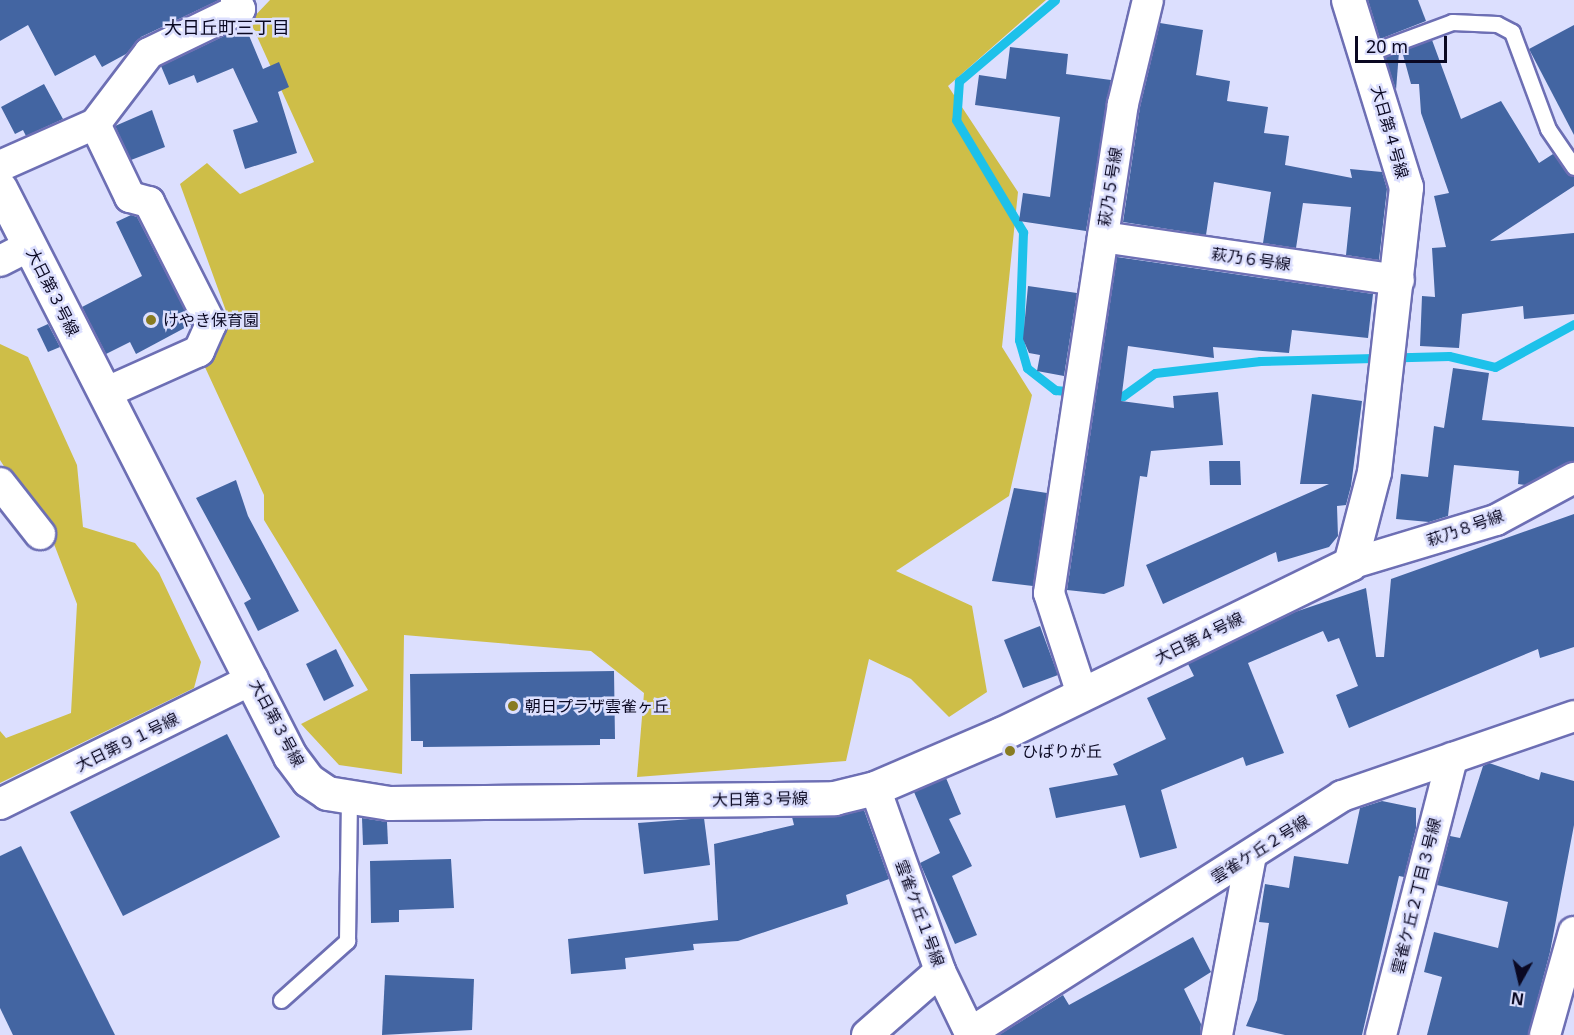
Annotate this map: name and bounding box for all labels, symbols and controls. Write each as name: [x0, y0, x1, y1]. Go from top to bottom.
district label: 大日丘町三丁目: [164, 16, 290, 38]
scale bar: [1358, 24, 1450, 62]
text: 20 m: [1366, 34, 1408, 58]
street label: 大日第４号線: [1368, 83, 1412, 181]
street label: 萩乃５号線: [1094, 146, 1126, 228]
street label: 萩乃６号線: [1210, 244, 1292, 274]
street label: 大日第３号線: [23, 245, 83, 339]
place label: けやき保育園: [163, 310, 259, 330]
marker: けやき保育園: [144, 313, 158, 327]
street label: 萩乃８号線: [1424, 506, 1506, 550]
street label: 大日第４号線: [1152, 608, 1246, 668]
street label: 大日第３号線: [246, 676, 308, 770]
place label: 朝日プラザ雲雀ヶ丘: [525, 696, 669, 716]
marker: 朝日プラザ雲雀ヶ丘: [506, 699, 520, 713]
street label: 大日第９１号線: [72, 709, 182, 775]
place label: ひばりが丘: [1022, 741, 1102, 761]
marker: ひばりが丘: [1003, 744, 1017, 758]
street label: 大日第３号線: [712, 789, 808, 809]
street label: 雲雀ケ丘２号線: [1207, 811, 1313, 887]
street label: 雲雀ケ丘２丁目３号線: [1387, 816, 1445, 976]
street label: 雲雀ケ丘１号線: [892, 857, 948, 969]
north arrow: [1490, 951, 1550, 1011]
text: N: [1510, 987, 1525, 1011]

